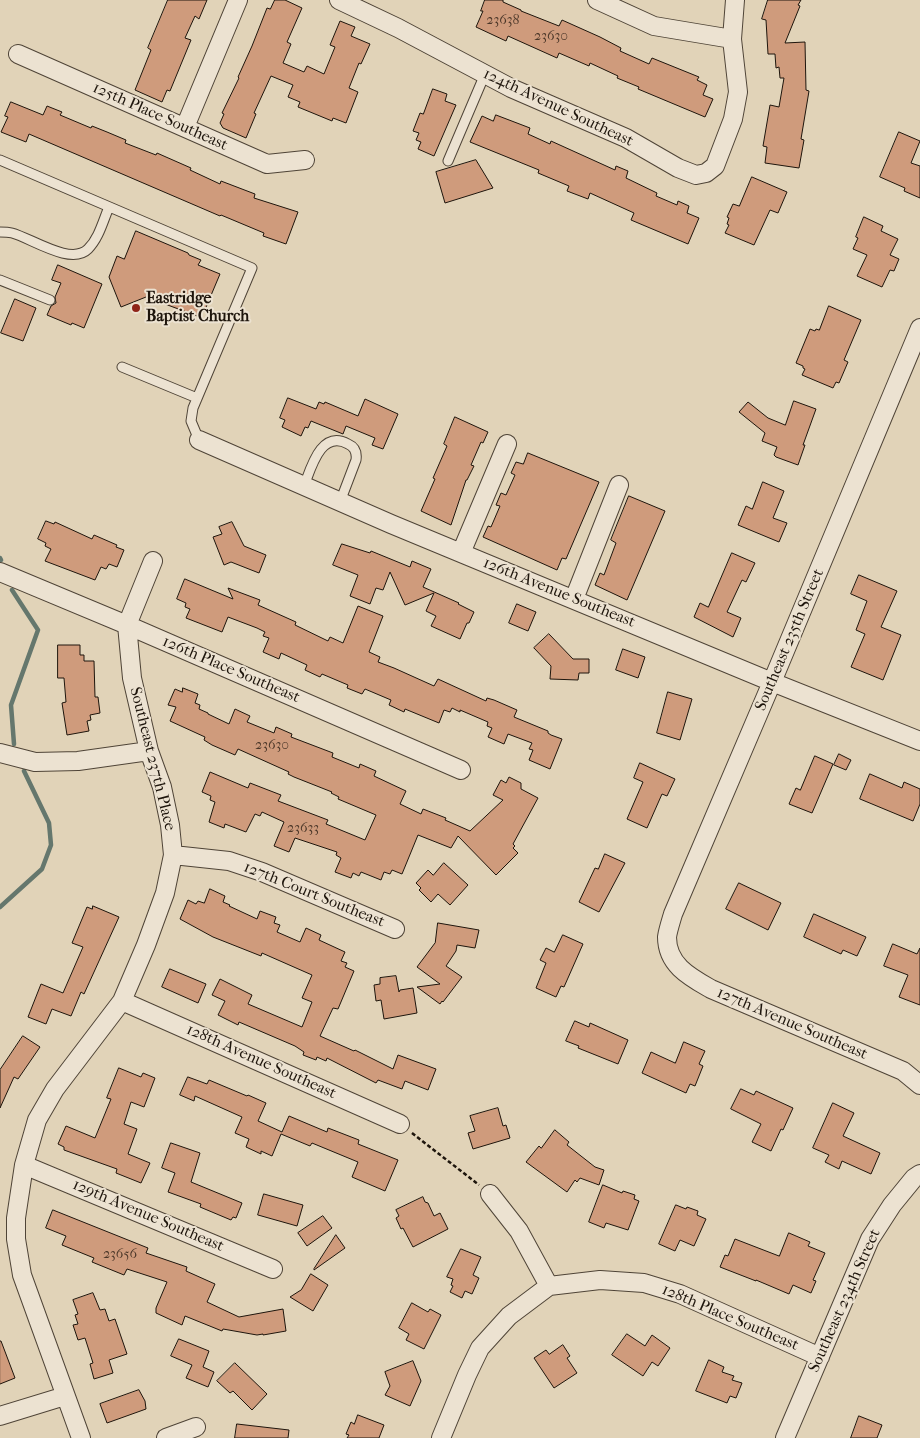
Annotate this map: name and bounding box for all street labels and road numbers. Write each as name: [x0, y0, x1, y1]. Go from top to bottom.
street label: 124th Avenue Southeast: [480, 65, 636, 151]
street label: 125th Place Southeast: [90, 79, 230, 155]
street label: 126th Avenue Southeast: [480, 554, 638, 632]
street label: Southeast 235th Street: [751, 566, 829, 714]
street label: 126th Place Southeast: [159, 632, 303, 708]
street label: Southeast 237th Place: [125, 685, 179, 833]
street label: 127th Court Southeast: [241, 858, 387, 932]
street label: 127th Avenue Southeast: [714, 984, 870, 1064]
street label: 128th Avenue Southeast: [183, 1020, 339, 1104]
street label: 129th Avenue Southeast: [70, 1175, 226, 1257]
street label: Southeast 234th Street: [805, 1226, 885, 1376]
street label: 128th Place Southeast: [659, 1280, 801, 1356]

